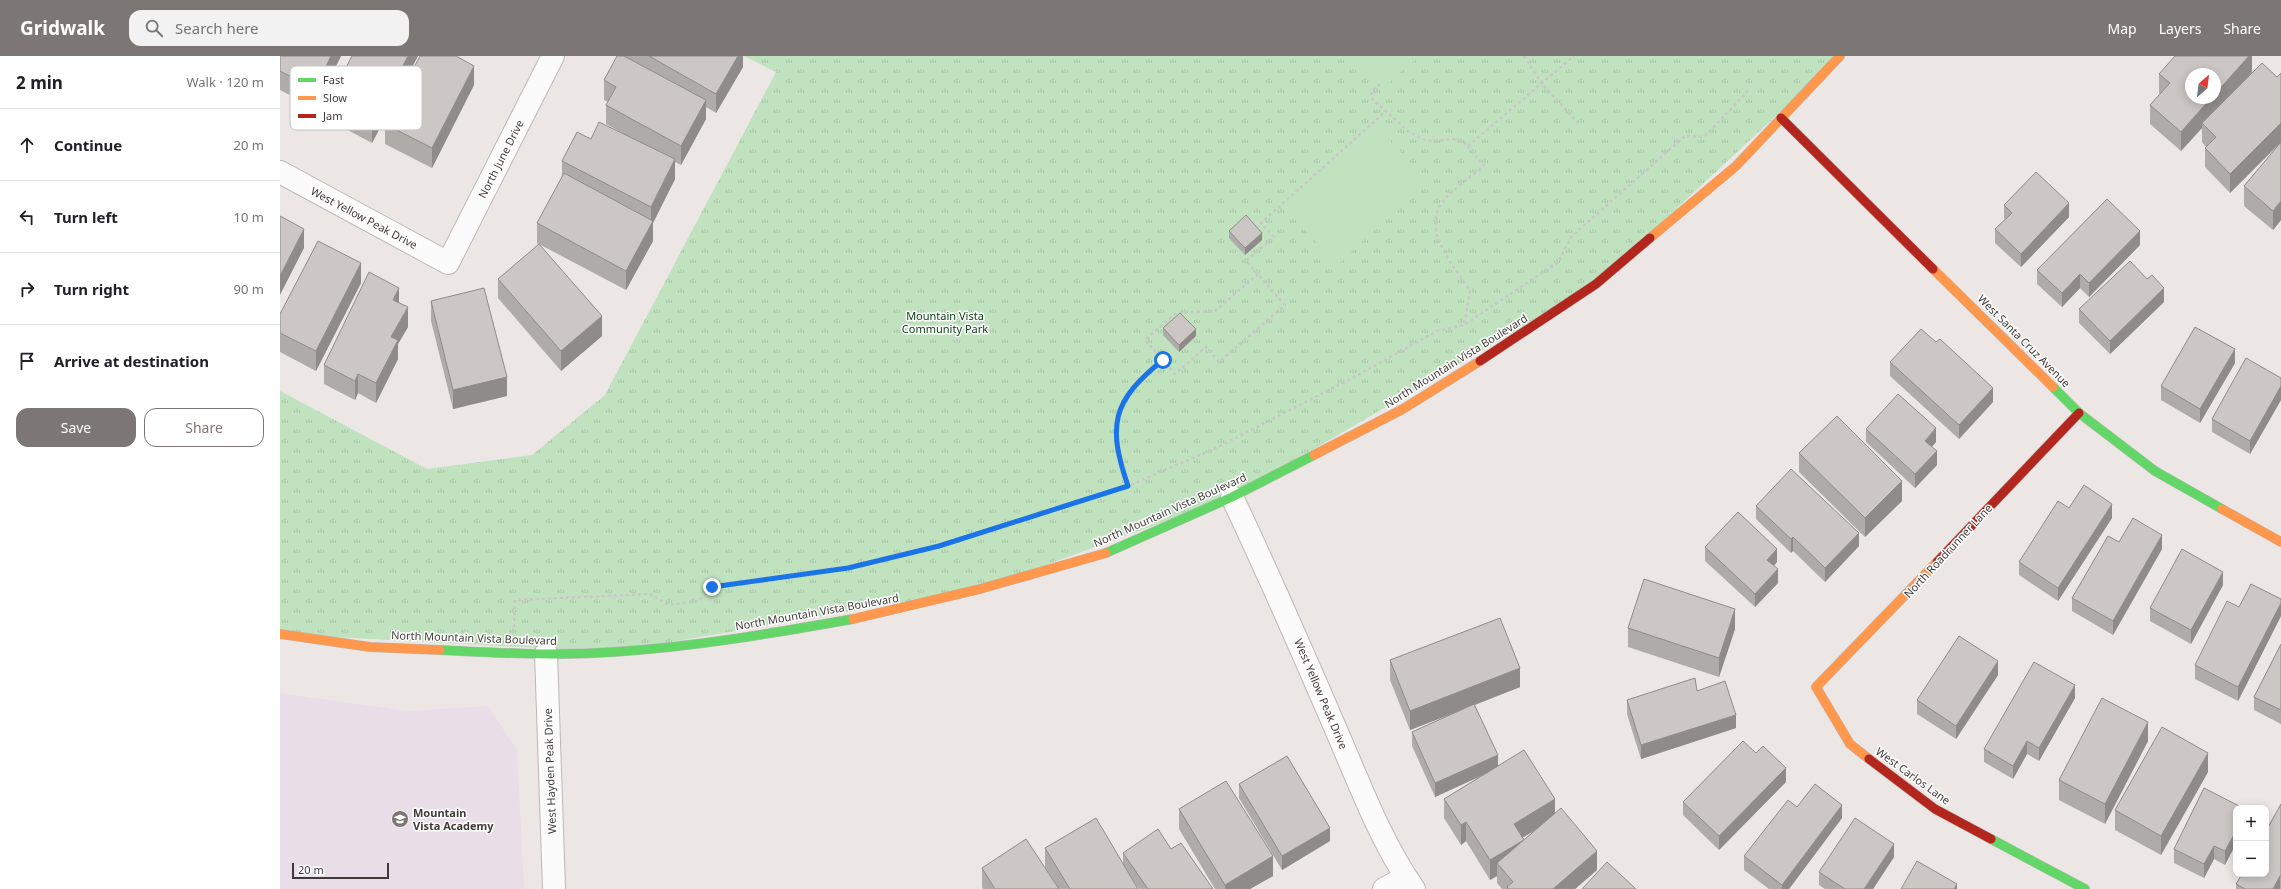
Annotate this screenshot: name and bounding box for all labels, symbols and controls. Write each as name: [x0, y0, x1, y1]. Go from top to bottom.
search box: [129, 10, 409, 46]
text: Gridwalk: [20, 15, 105, 41]
icon: search: [143, 17, 165, 39]
text: Search here: [175, 18, 259, 38]
text: Map: [2108, 19, 2137, 38]
text: Layers: [2159, 19, 2201, 38]
text: Share: [2223, 19, 2261, 38]
legend: [290, 66, 422, 130]
north arrow: [2185, 68, 2221, 104]
text: 2 min: [16, 71, 63, 94]
text: Fast: [323, 72, 344, 87]
text: Walk · 120 m: [186, 73, 264, 91]
text: Slow: [323, 90, 347, 105]
text: Jam: [322, 108, 342, 123]
street label: North June Drive: [474, 117, 527, 201]
icon: ahead: [16, 134, 38, 156]
text: Continue: [54, 135, 122, 155]
text: 20 m: [234, 136, 264, 154]
street label: West Yellow Peak Drive: [308, 183, 420, 252]
icon: left: [16, 206, 38, 228]
text: Turn left: [54, 207, 118, 227]
text: 10 m: [234, 208, 264, 226]
icon: right: [16, 278, 38, 300]
text: Turn right: [54, 279, 129, 299]
text: 90 m: [234, 280, 264, 298]
street label: West Santa Cruz Avenue: [1975, 291, 2074, 390]
park label: Mountain Vista Community Park: [902, 308, 988, 336]
street label: North Mountain Vista Boulevard: [1381, 310, 1530, 411]
icon: arrive: [16, 350, 38, 372]
text: Arrive at destination: [54, 351, 209, 371]
route start: [1154, 351, 1172, 369]
button: Save: [16, 408, 136, 447]
button: Share: [144, 408, 264, 447]
street label: North Mountain Vista Boulevard: [1091, 469, 1249, 550]
street label: North Roadrunner Lane: [1900, 501, 1995, 601]
route end: [703, 578, 721, 596]
street label: North Mountain Vista Boulevard: [734, 590, 900, 633]
street label: North Mountain Vista Boulevard: [391, 627, 557, 648]
street label: West Yellow Peak Drive: [1291, 636, 1352, 751]
street label: West Hayden Peak Drive: [540, 708, 559, 834]
street label: West Carlos Lane: [1873, 744, 1954, 808]
place label: Mountain Vista Academy: [413, 805, 494, 833]
map controls: [2233, 805, 2269, 877]
button: +: [2233, 805, 2269, 841]
school or university icon: Mountain Vista Academy: [390, 809, 410, 829]
button: −: [2233, 841, 2269, 877]
scale bar: [292, 861, 389, 880]
text: 20 m: [298, 862, 324, 877]

